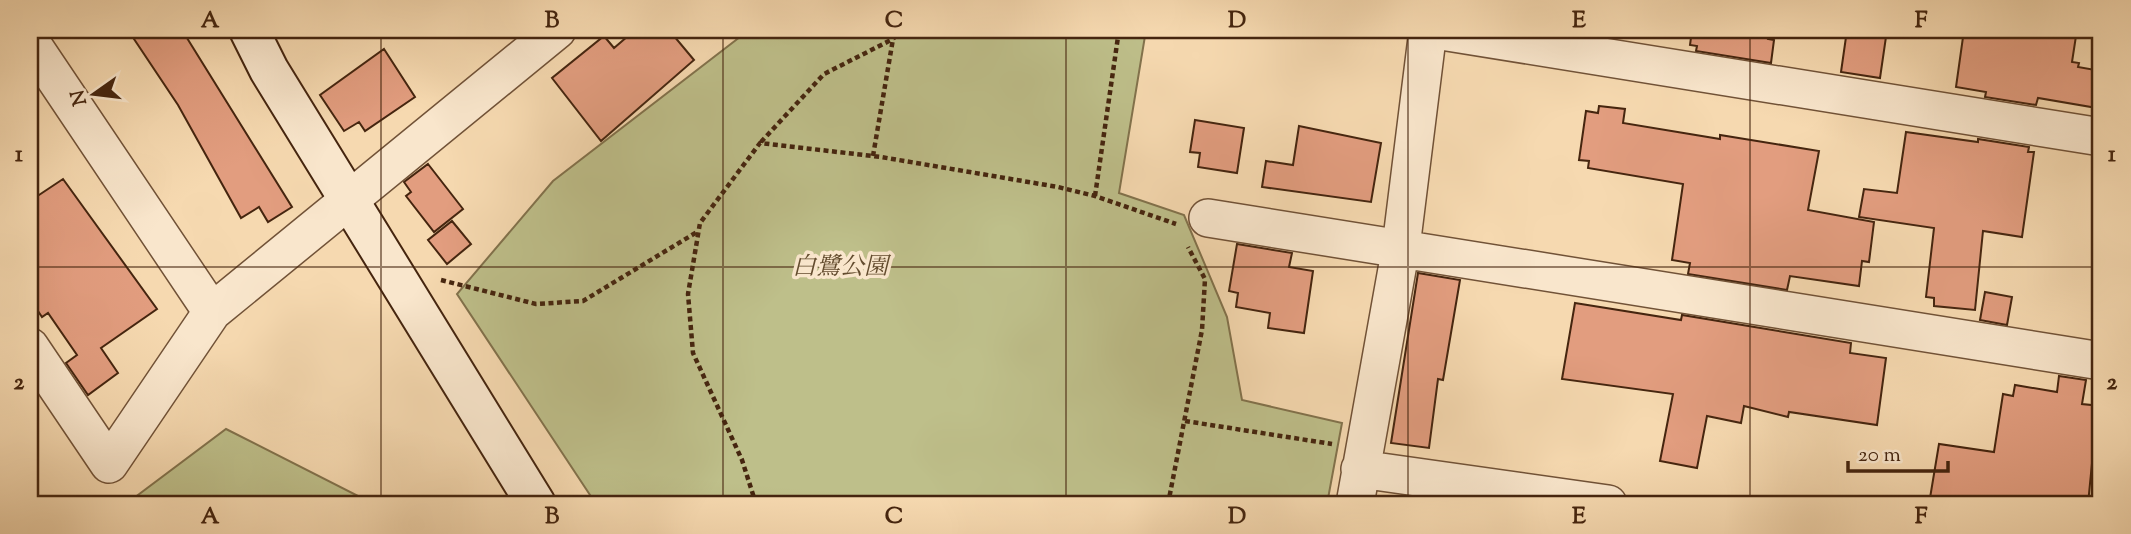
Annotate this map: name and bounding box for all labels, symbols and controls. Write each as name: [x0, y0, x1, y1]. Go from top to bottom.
text: A: [201, 5, 220, 38]
text: B: [545, 5, 560, 38]
text: C: [885, 5, 903, 38]
text: D: [1228, 5, 1246, 38]
text: E: [1572, 5, 1586, 38]
text: F: [1915, 5, 1928, 38]
north arrow: [60, 60, 130, 130]
text: N: [65, 87, 95, 108]
text: 1: [15, 139, 23, 172]
text: 1: [2108, 139, 2116, 172]
park label: 白鷺公園: [792, 251, 892, 285]
text: 2: [14, 367, 25, 400]
text: 2: [2107, 367, 2118, 400]
scale bar: [1848, 429, 1947, 473]
text: 20 m: [1858, 441, 1901, 471]
text: A: [201, 501, 220, 534]
text: B: [545, 501, 560, 534]
text: C: [885, 501, 903, 534]
text: D: [1228, 501, 1246, 534]
text: E: [1572, 501, 1586, 534]
text: F: [1915, 501, 1928, 534]

